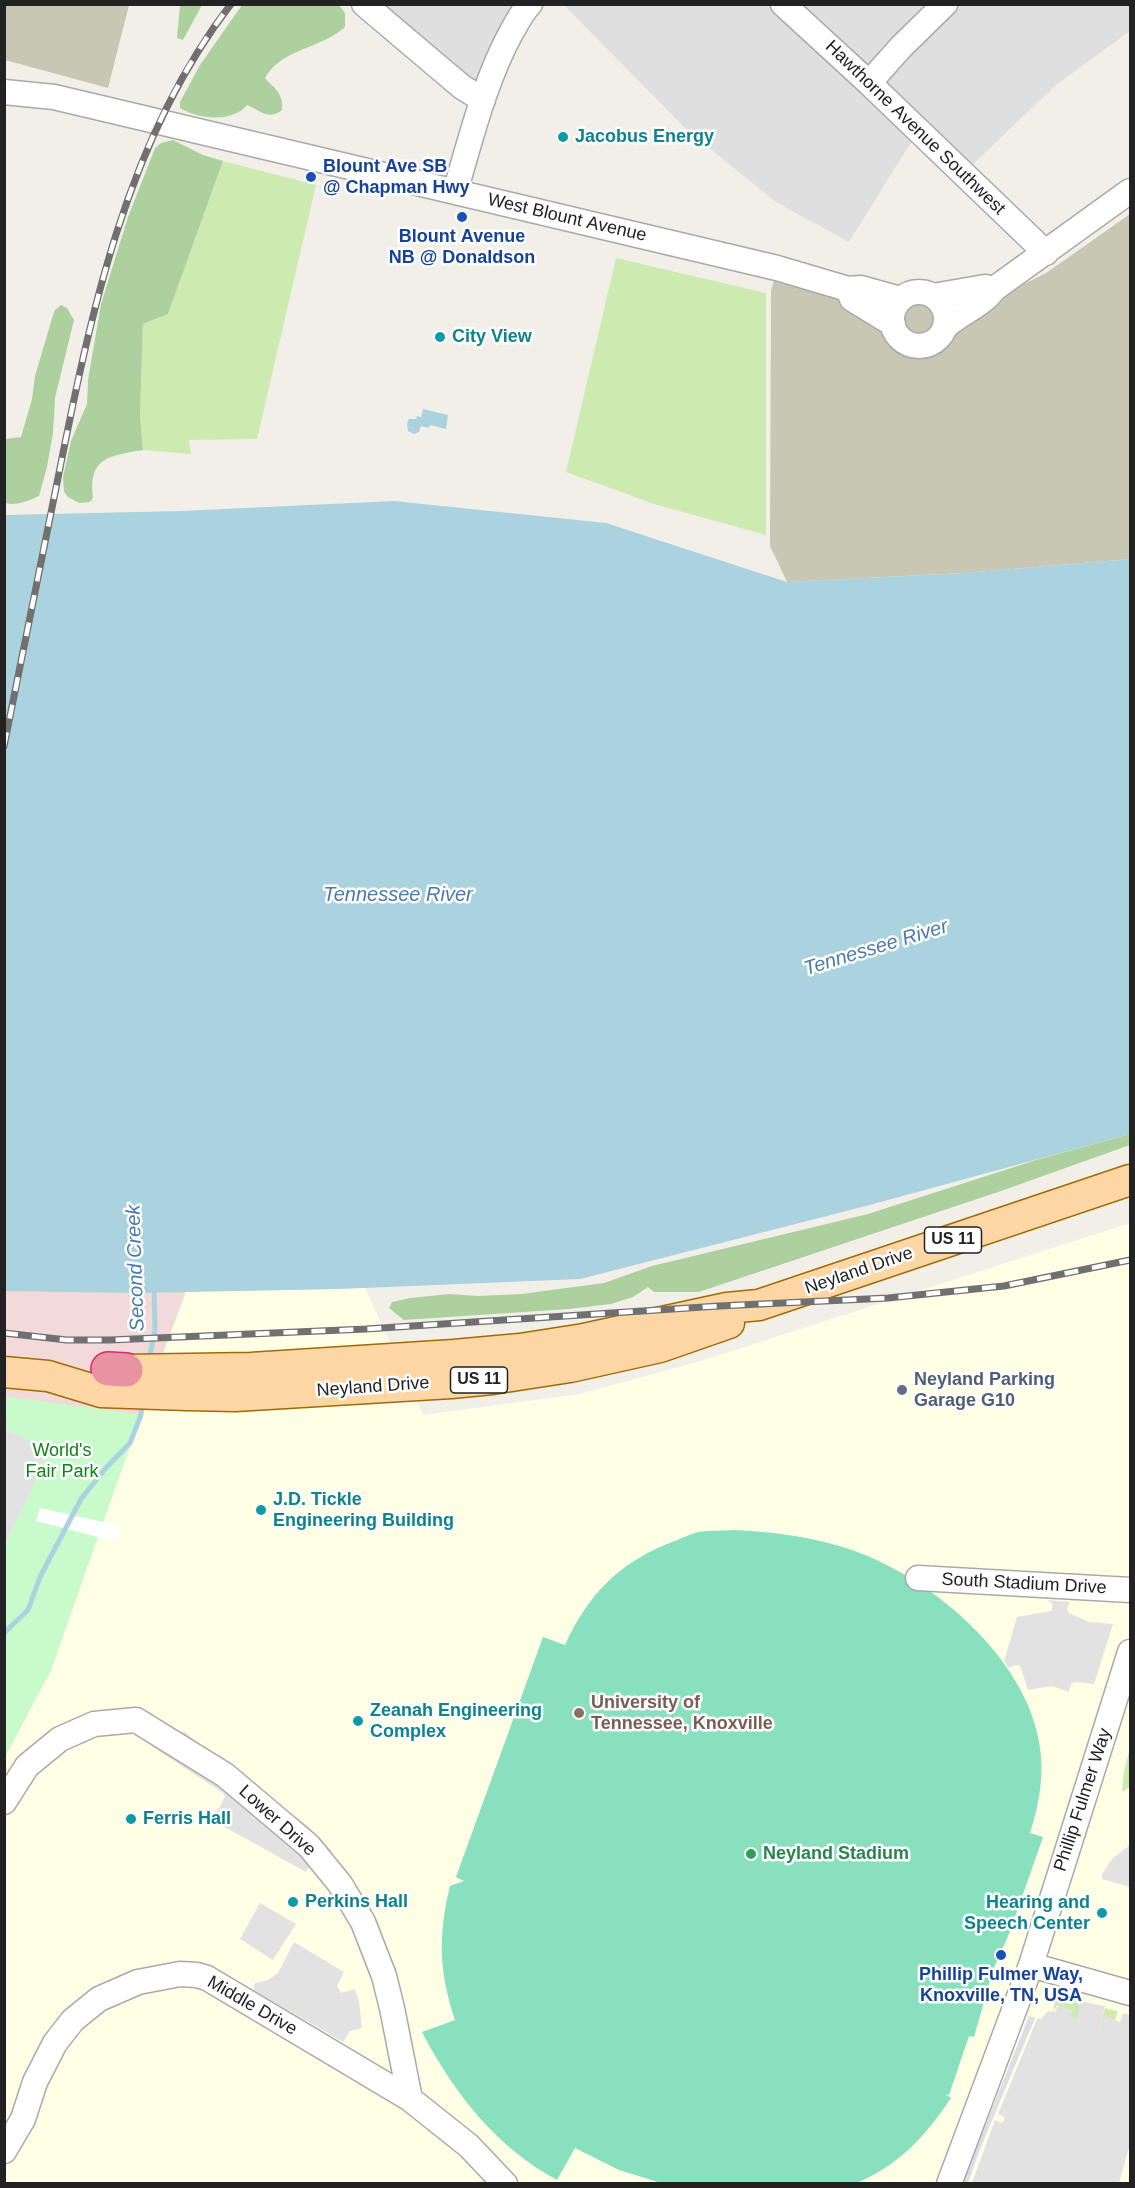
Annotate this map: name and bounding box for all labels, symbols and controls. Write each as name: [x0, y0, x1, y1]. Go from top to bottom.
street label: Hawthorne Avenue Southwest: [821, 36, 1009, 220]
place label: Jacobus Energy: [575, 126, 714, 148]
marker: Jacobus Energy: [556, 130, 570, 144]
place label: Blount Ave SB @ Chapman Hwy: [323, 156, 470, 198]
marker: Blount Ave SB @ Chapman Hwy: [304, 170, 318, 184]
street label: West Blount Avenue: [485, 189, 649, 247]
marker: Blount Avenue NB @ Donaldson: [455, 210, 469, 224]
place label: Blount Avenue NB @ Donaldson: [389, 226, 535, 268]
place label: City View: [452, 326, 532, 348]
marker: City View: [433, 330, 447, 344]
water label: Tennessee River: [323, 883, 473, 907]
water label: Tennessee River: [801, 915, 951, 981]
water label: Second Creek: [122, 1204, 150, 1332]
road number: US 11: [924, 1227, 982, 1253]
street label: Neyland Drive: [802, 1242, 916, 1300]
road number: US 11: [450, 1367, 508, 1393]
place label: Neyland Parking Garage G10: [914, 1369, 1055, 1412]
street label: Neyland Drive: [316, 1372, 430, 1402]
marker: Neyland Parking Garage G10: [895, 1383, 909, 1397]
park label: World's Fair Park: [25, 1440, 99, 1482]
place label: J.D. Tickle Engineering Building: [273, 1489, 454, 1532]
marker: J.D. Tickle Engineering Building: [254, 1503, 268, 1517]
street label: South Stadium Drive: [941, 1569, 1107, 1599]
place label: University of Tennessee, Knoxville: [591, 1692, 773, 1734]
place label: Zeanah Engineering Complex: [370, 1700, 542, 1742]
marker: University of Tennessee, Knoxville: [572, 1706, 586, 1720]
marker: Zeanah Engineering Complex: [351, 1714, 365, 1728]
street label: Phillip Fulmer Way: [1050, 1726, 1116, 1874]
street label: Lower Drive: [234, 1781, 320, 1861]
place label: Ferris Hall: [143, 1808, 231, 1830]
marker: Ferris Hall: [124, 1812, 138, 1826]
place label: Neyland Stadium: [763, 1843, 909, 1865]
marker: Neyland Stadium: [744, 1847, 758, 1861]
place label: Perkins Hall: [305, 1891, 408, 1913]
place label: Hearing and Speech Center: [964, 1892, 1090, 1934]
marker: Perkins Hall: [286, 1895, 300, 1909]
marker: Hearing and Speech Center: [1095, 1906, 1109, 1920]
marker: Phillip Fulmer Way, Knoxville, TN, USA: [994, 1948, 1008, 1962]
place label: Phillip Fulmer Way, Knoxville, TN, USA: [919, 1964, 1083, 2006]
street label: Middle Drive: [203, 1972, 301, 2040]

